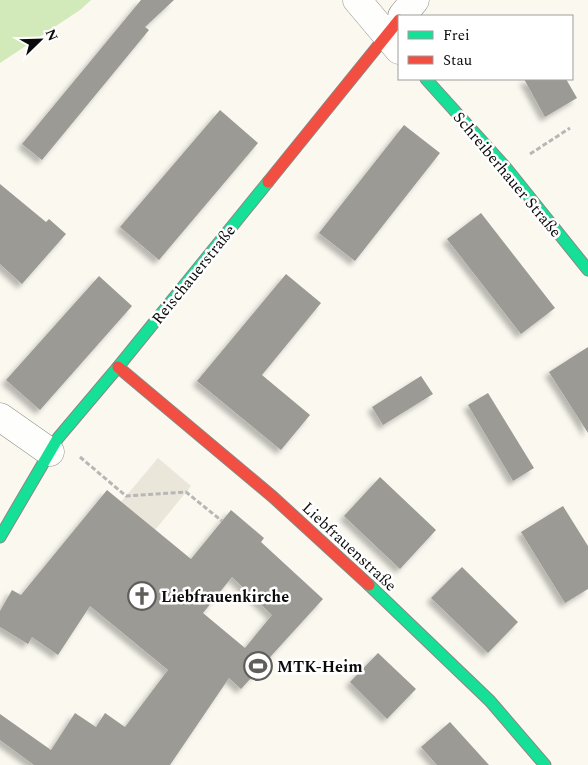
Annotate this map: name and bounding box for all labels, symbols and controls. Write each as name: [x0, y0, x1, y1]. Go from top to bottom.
north arrow: [15, 15, 65, 65]
legend: [398, 15, 573, 80]
text: Frei: [443, 24, 470, 47]
text: N: [40, 26, 63, 44]
text: Stau: [443, 49, 472, 72]
street label: Schreiberhauer Straße: [447, 106, 567, 243]
street label: Reischauerstraße: [146, 220, 242, 330]
street label: Liebfrauenstraße: [297, 496, 402, 597]
church icon: Liebfrauenkirche: [127, 581, 157, 611]
place label: Liebfrauenkirche: [161, 585, 289, 609]
sports icon: MTK-Heim: [243, 651, 273, 681]
place label: MTK-Heim: [277, 655, 363, 679]

